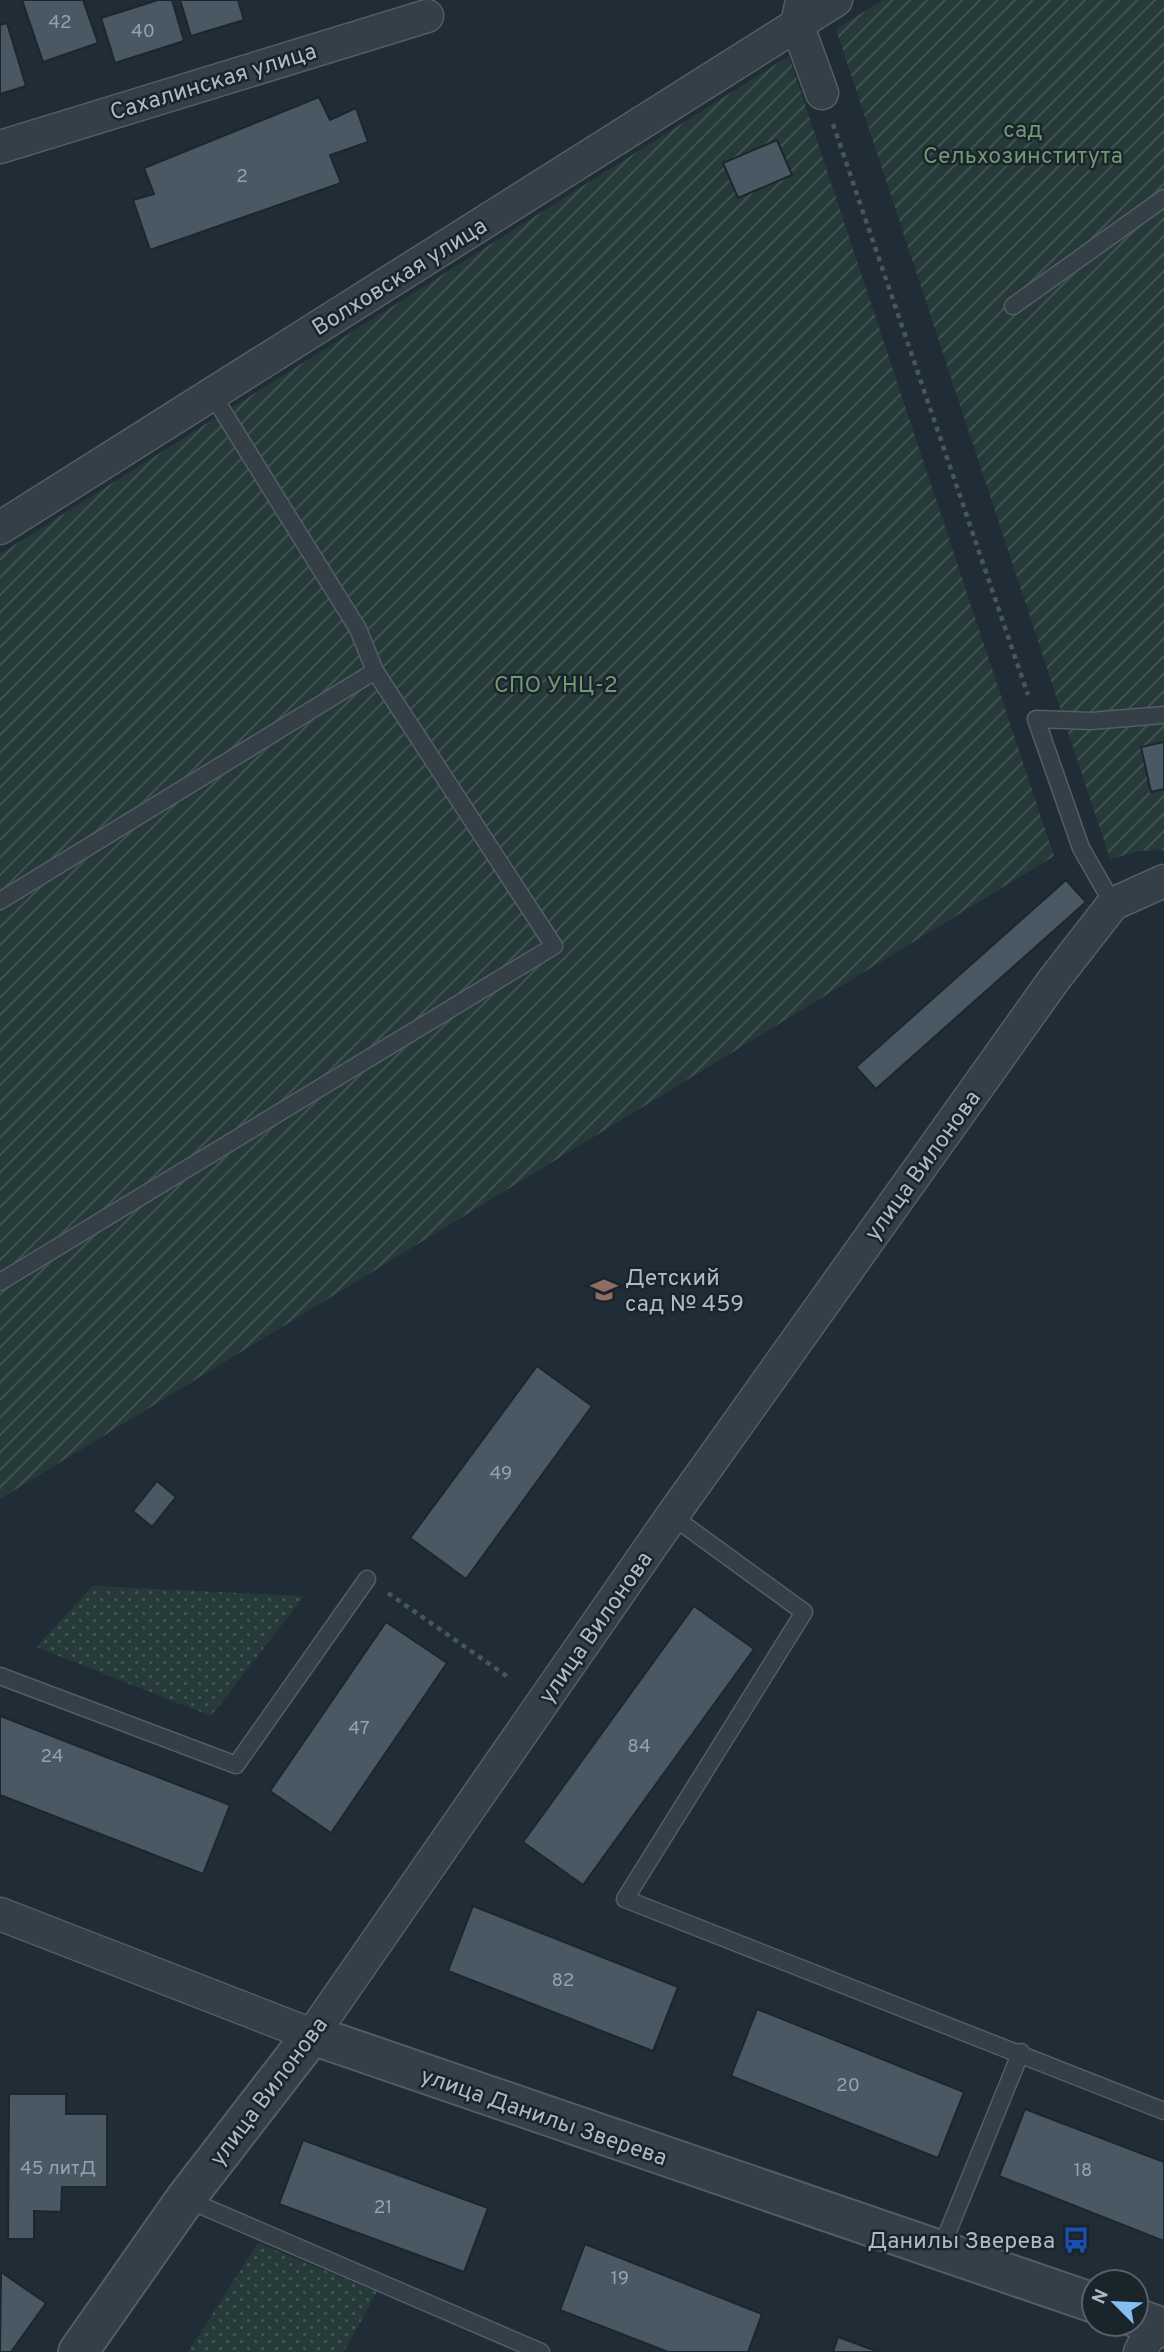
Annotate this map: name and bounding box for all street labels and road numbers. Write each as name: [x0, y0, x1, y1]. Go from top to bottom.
street label: Сахалинская улица: [107, 38, 320, 129]
street label: Волховская улица: [307, 213, 493, 344]
street label: улица Вилонова: [860, 1085, 988, 1248]
street label: улица Вилонова: [534, 1547, 660, 1710]
street label: улица Вилонова: [204, 2012, 336, 2173]
street label: улица Данилы Зверева: [416, 2062, 670, 2174]

